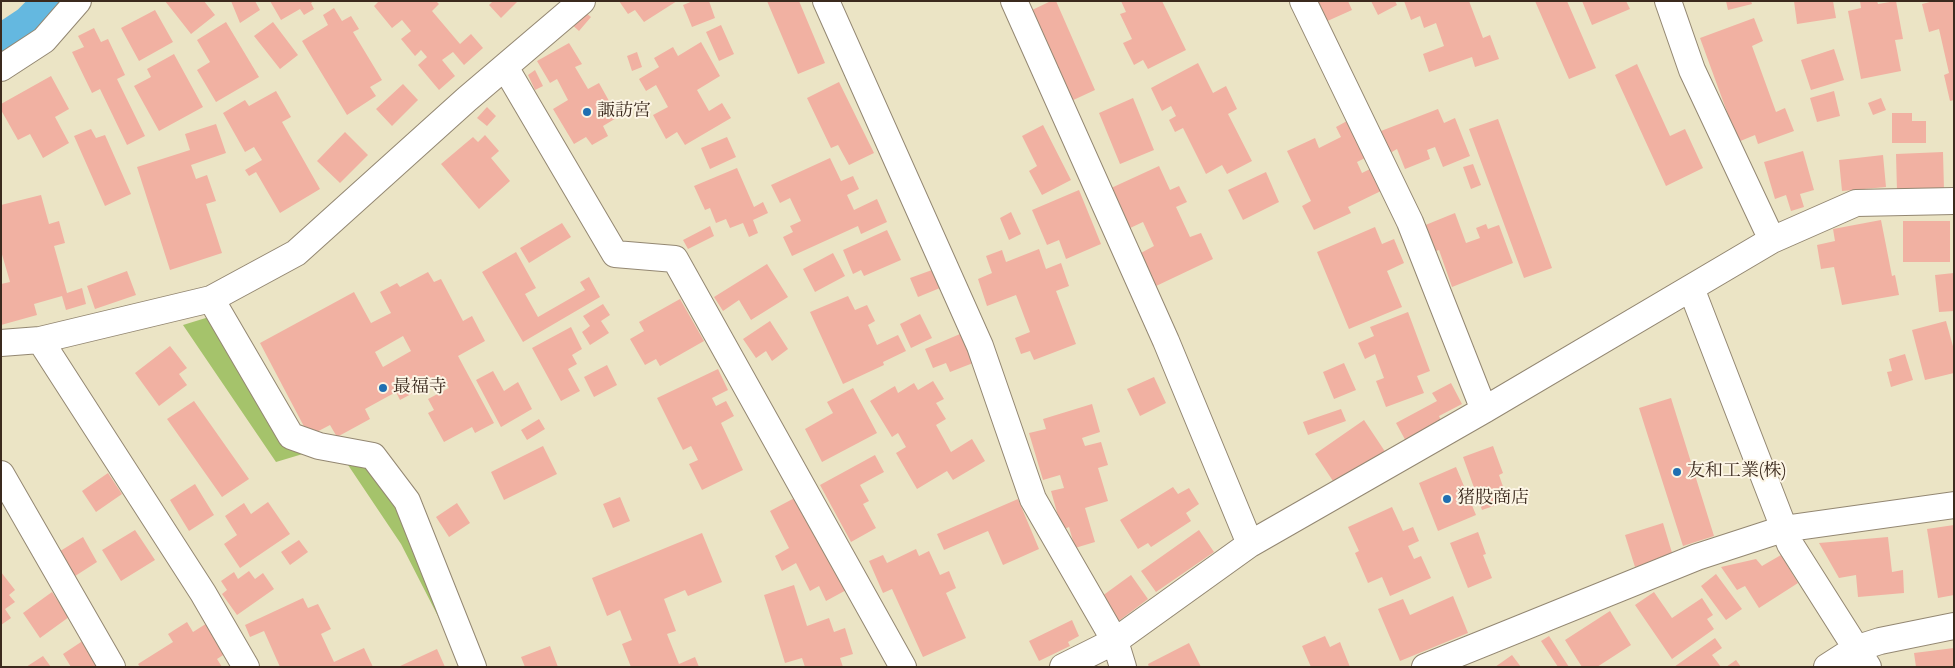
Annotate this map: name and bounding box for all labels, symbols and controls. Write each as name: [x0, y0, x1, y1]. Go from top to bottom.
place label: 諏訪宮: [597, 101, 651, 123]
marker: 諏訪宮: [581, 106, 593, 118]
place label: 最福寺: [393, 377, 447, 399]
marker: 最福寺: [377, 382, 389, 394]
place label: 友和工業(株): [1687, 461, 1786, 483]
marker: 友和工業(株): [1671, 466, 1683, 478]
place label: 猪股商店: [1457, 488, 1529, 510]
marker: 猪股商店: [1441, 493, 1453, 505]

